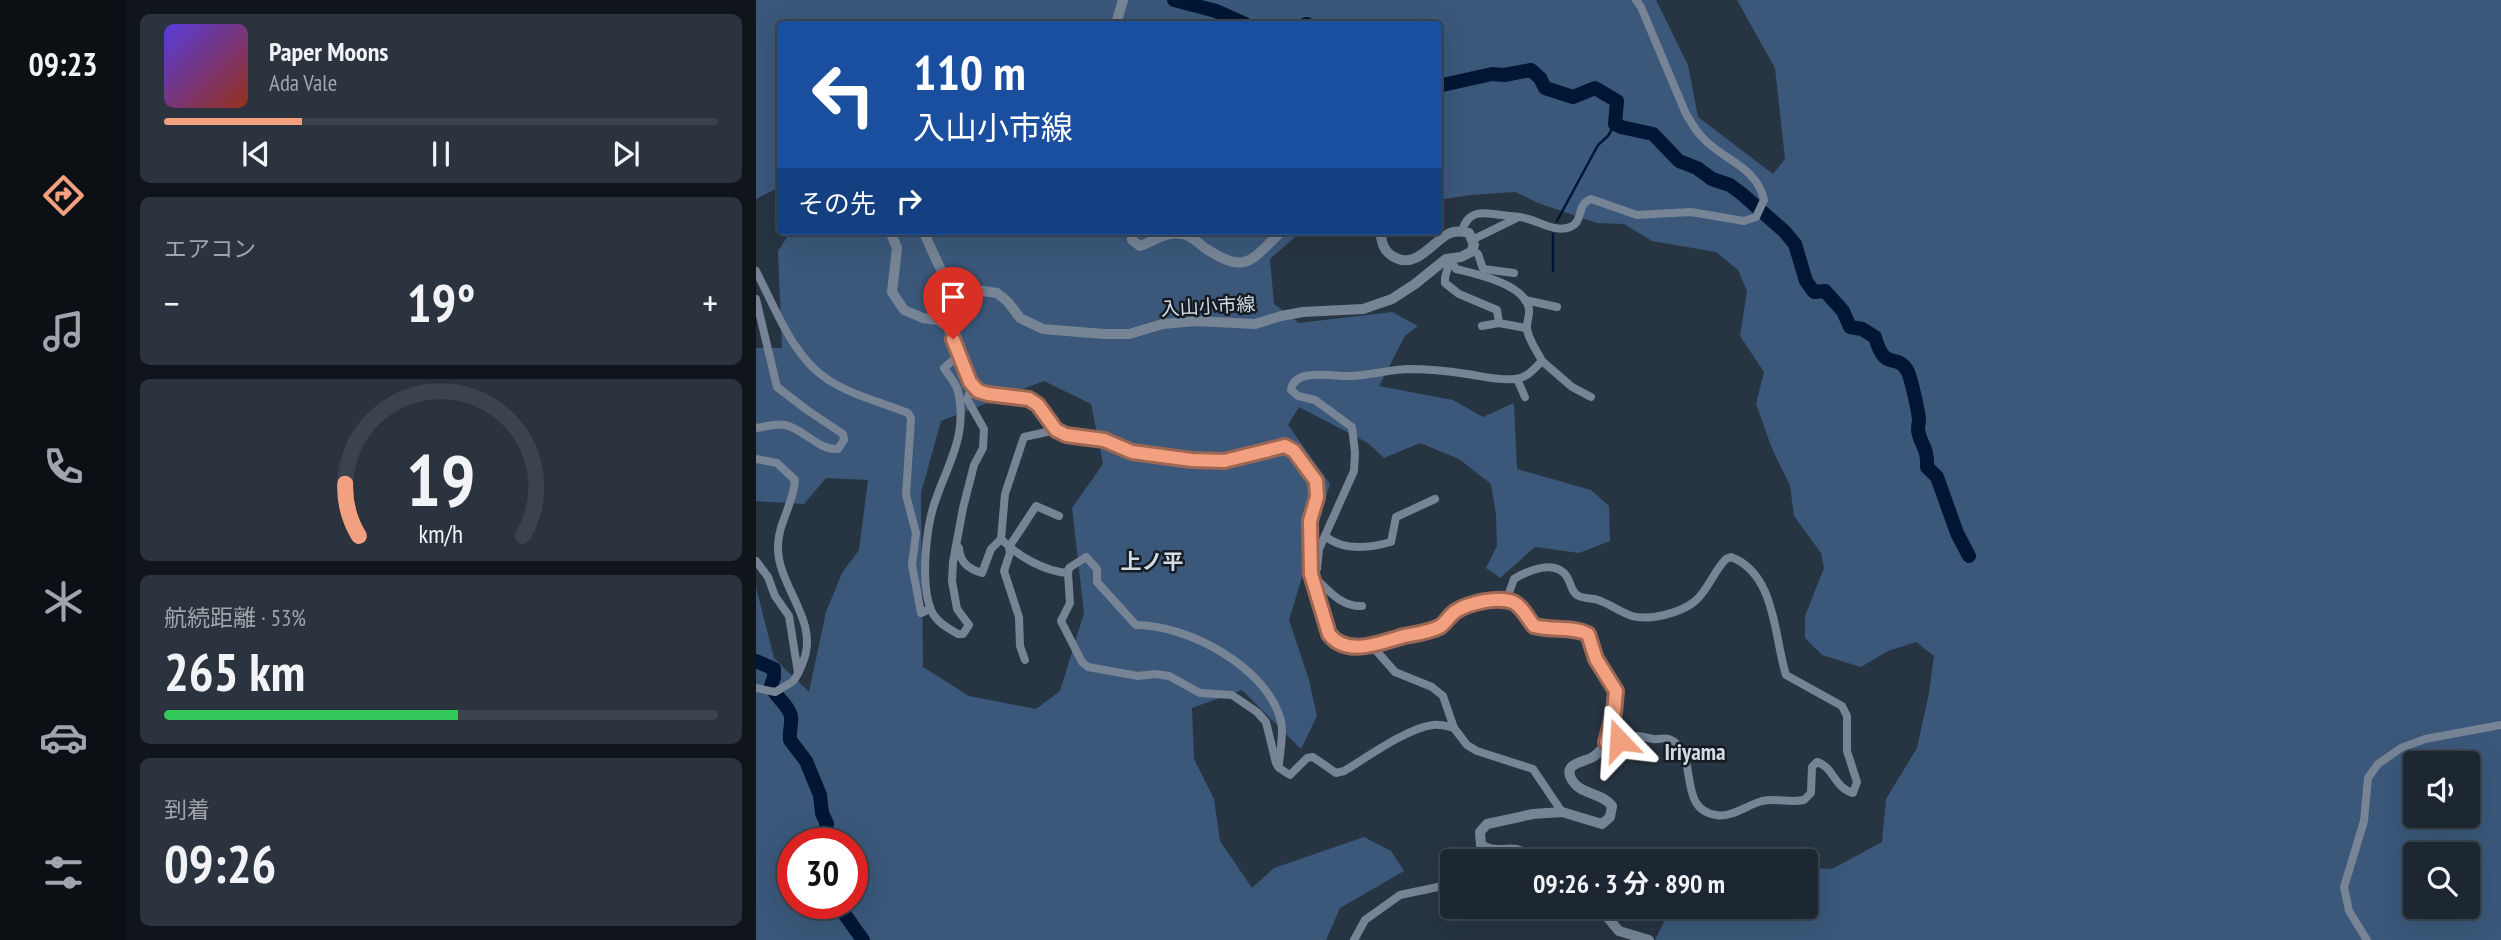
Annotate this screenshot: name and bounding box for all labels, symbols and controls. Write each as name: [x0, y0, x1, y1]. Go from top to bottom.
text: Paper Moons: [269, 35, 388, 68]
text: 110 m: [913, 40, 1026, 104]
text: 09:23: [28, 43, 98, 85]
icon: left: [798, 49, 889, 140]
text: Ada Vale: [269, 68, 337, 97]
text: 入山小市線: [913, 106, 1073, 148]
icon: previous: [237, 135, 275, 173]
icon: pause: [422, 135, 460, 173]
icon: next: [607, 135, 645, 173]
icon: directions: [39, 171, 88, 220]
icon: right: [890, 182, 928, 220]
text: その先: [798, 187, 876, 220]
text: エアコン: [164, 234, 256, 263]
pin: [923, 267, 983, 339]
text: 19°: [407, 269, 475, 336]
text: −: [164, 278, 180, 327]
text: +: [702, 278, 718, 327]
icon: arrive: [934, 278, 972, 316]
street label: 入山小市線: [1160, 292, 1256, 320]
icon: music: [39, 307, 88, 356]
text: 19: [406, 432, 476, 526]
icon: phone: [39, 442, 88, 491]
text: km/h: [419, 518, 463, 550]
district label: 上ノ平: [1121, 548, 1184, 575]
icon: climate: [39, 577, 88, 626]
text: 航続距離 · 53%: [164, 603, 306, 632]
text: 265 km: [164, 638, 305, 705]
position arrow: [1582, 703, 1656, 777]
icon: car: [39, 713, 88, 762]
district label: Iriyama: [1665, 737, 1725, 766]
map controls: [2403, 751, 2480, 919]
button: sound: [2403, 751, 2480, 828]
text: 到着: [164, 795, 210, 824]
speed limit sign: 30: [777, 828, 868, 919]
text: 09:26: [164, 830, 276, 897]
button: search: [2403, 842, 2480, 919]
icon: filters: [39, 848, 88, 897]
text: 09:26 · 3 分 · 890 m: [1533, 867, 1725, 900]

